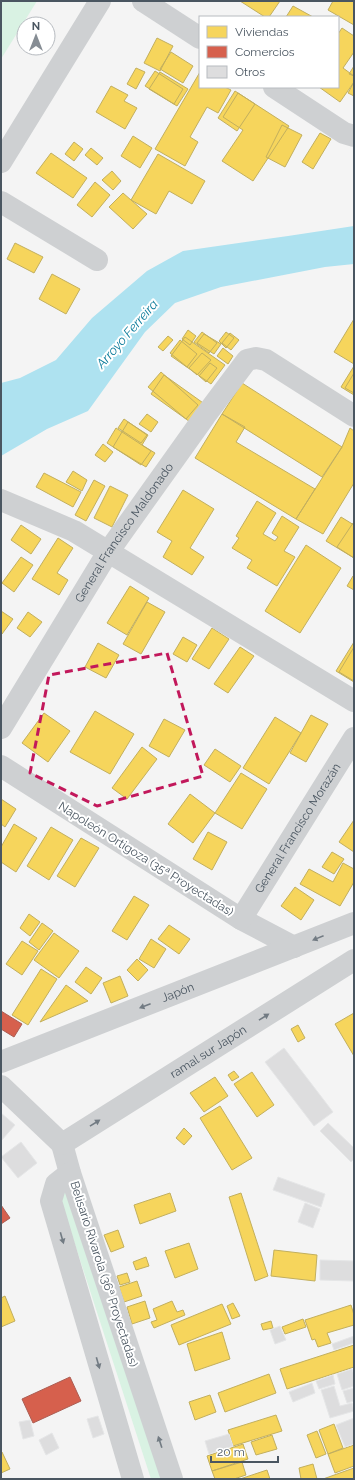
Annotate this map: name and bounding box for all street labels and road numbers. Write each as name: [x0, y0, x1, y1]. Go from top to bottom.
street label: General Francisco Maldonado: [72, 460, 176, 605]
street label: General Francisco Morazán: [252, 761, 343, 896]
street label: Napoleón Ortigoza (35ª Proyectadas): [56, 799, 236, 919]
street label: Japón: [160, 980, 196, 1005]
street label: ramal sur Japón: [167, 1023, 249, 1081]
street label: Belisario Rivarola (36ª Proyectadas): [67, 1179, 141, 1369]

